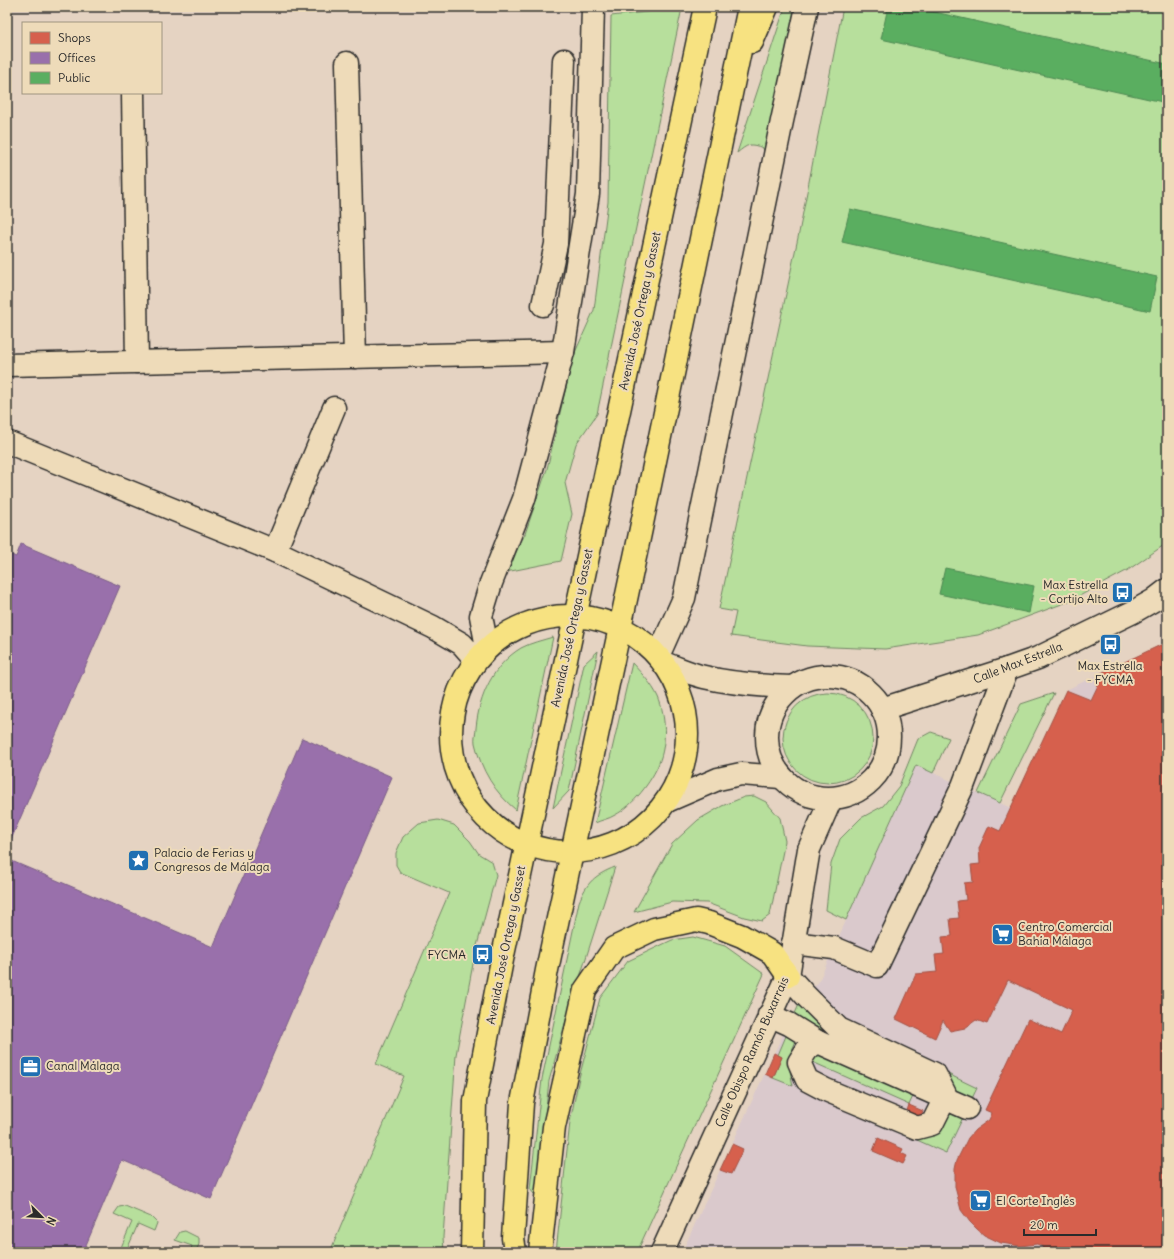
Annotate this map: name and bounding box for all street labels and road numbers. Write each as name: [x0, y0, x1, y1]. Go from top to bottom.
street label: Avenida José Ortega y Gasset: [615, 230, 664, 391]
street label: Avenida José Ortega y Gasset: [547, 547, 596, 708]
street label: Calle Max Estrella: [971, 639, 1065, 686]
street label: Avenida José Ortega y Gasset: [483, 864, 528, 1026]
street label: Calle Obispo Ramón Buxarrais: [711, 974, 792, 1130]

